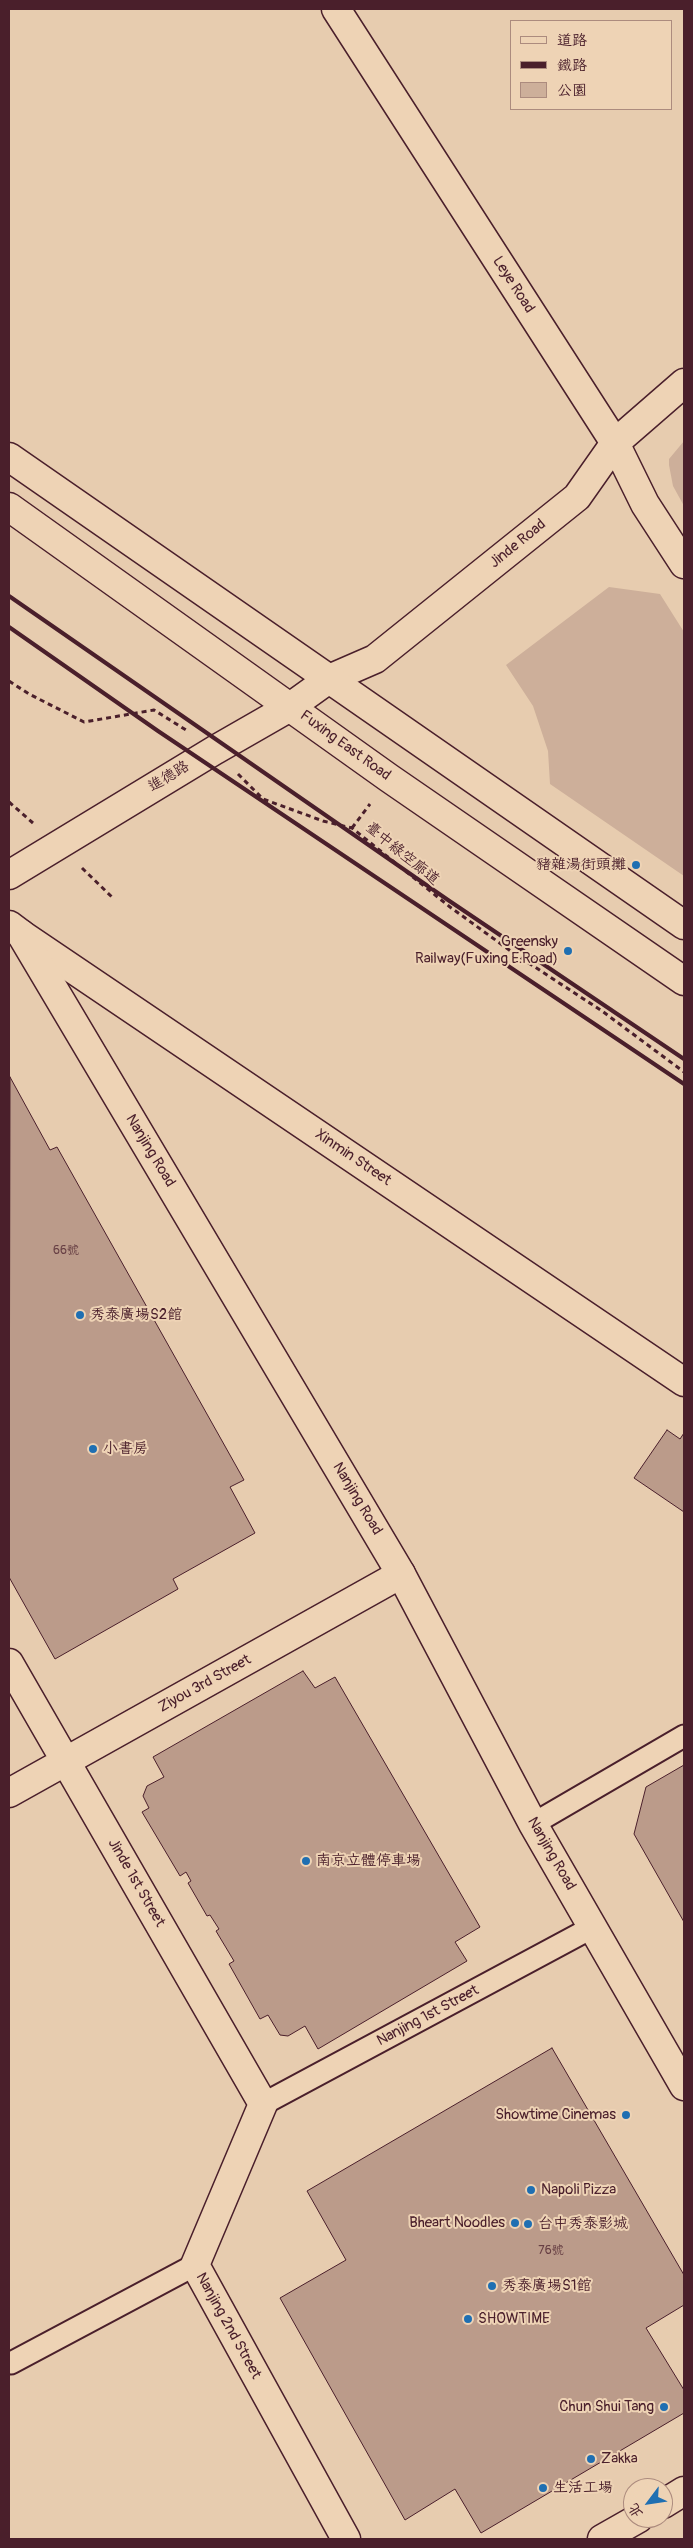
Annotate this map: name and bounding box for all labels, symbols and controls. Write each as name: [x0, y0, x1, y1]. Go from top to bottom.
legend: [510, 20, 673, 110]
text: 道路: [557, 31, 587, 50]
text: 鐵路: [557, 56, 587, 75]
text: 公園: [557, 81, 587, 100]
street label: Leye Road: [488, 253, 538, 317]
street label: Jinde Road: [486, 516, 550, 572]
street label: Fuxing East Road: [296, 707, 394, 785]
street label: 進德路: [145, 758, 193, 796]
street label: 臺中綠空廊道: [361, 819, 443, 889]
place label: 豬雜湯街頭攤: [536, 856, 626, 874]
marker: 豬雜湯街頭攤: [630, 859, 642, 871]
place label: Greensky Railway(Fuxing E.Road): [415, 933, 558, 968]
marker: Greensky Railway(Fuxing E.Road): [562, 945, 574, 957]
street label: Nanjing Road: [121, 1111, 179, 1191]
street label: Xinmin Street: [312, 1126, 394, 1190]
house number: 66號: [53, 1244, 79, 1258]
place label: 秀泰廣場S2館: [90, 1306, 182, 1324]
marker: 秀泰廣場S2館: [74, 1309, 86, 1321]
place label: 小書房: [103, 1440, 148, 1458]
marker: 小書房: [87, 1443, 99, 1455]
street label: Nanjing Road: [328, 1459, 386, 1539]
street label: Ziyou 3rd Street: [156, 1651, 254, 1717]
street label: Nanjing Road: [523, 1814, 579, 1894]
street label: Jinde 1st Street: [103, 1836, 169, 1930]
place label: 南京立體停車場: [316, 1852, 421, 1870]
marker: 南京立體停車場: [300, 1855, 312, 1867]
street label: Nanjing 1st Street: [374, 1982, 482, 2050]
place label: Showtime Cinemas: [495, 2106, 616, 2124]
marker: Showtime Cinemas: [620, 2109, 632, 2121]
place label: Napoli Pizza: [541, 2181, 616, 2199]
marker: Napoli Pizza: [525, 2184, 537, 2196]
place label: Bheart Noodles: [409, 2214, 505, 2232]
place label: 台中秀泰影城: [538, 2215, 628, 2233]
marker: Bheart Noodles: [509, 2217, 521, 2229]
marker: 台中秀泰影城: [522, 2218, 534, 2230]
house number: 76號: [538, 2244, 564, 2258]
street label: Nanjing 2nd Street: [191, 2270, 265, 2382]
place label: 秀泰廣場S1館: [502, 2277, 592, 2295]
marker: 秀泰廣場S1館: [486, 2280, 498, 2292]
place label: SHOWTIME: [478, 2310, 550, 2328]
marker: SHOWTIME: [462, 2313, 474, 2325]
place label: Chun Shui Tang: [559, 2398, 654, 2416]
marker: Chun Shui Tang: [658, 2401, 670, 2413]
place label: Zakka: [601, 2450, 638, 2468]
marker: Zakka: [585, 2453, 597, 2465]
north arrow: [623, 2478, 673, 2528]
place label: 生活工場: [553, 2479, 613, 2497]
marker: 生活工場: [537, 2482, 549, 2494]
text: 北: [625, 2500, 646, 2521]

